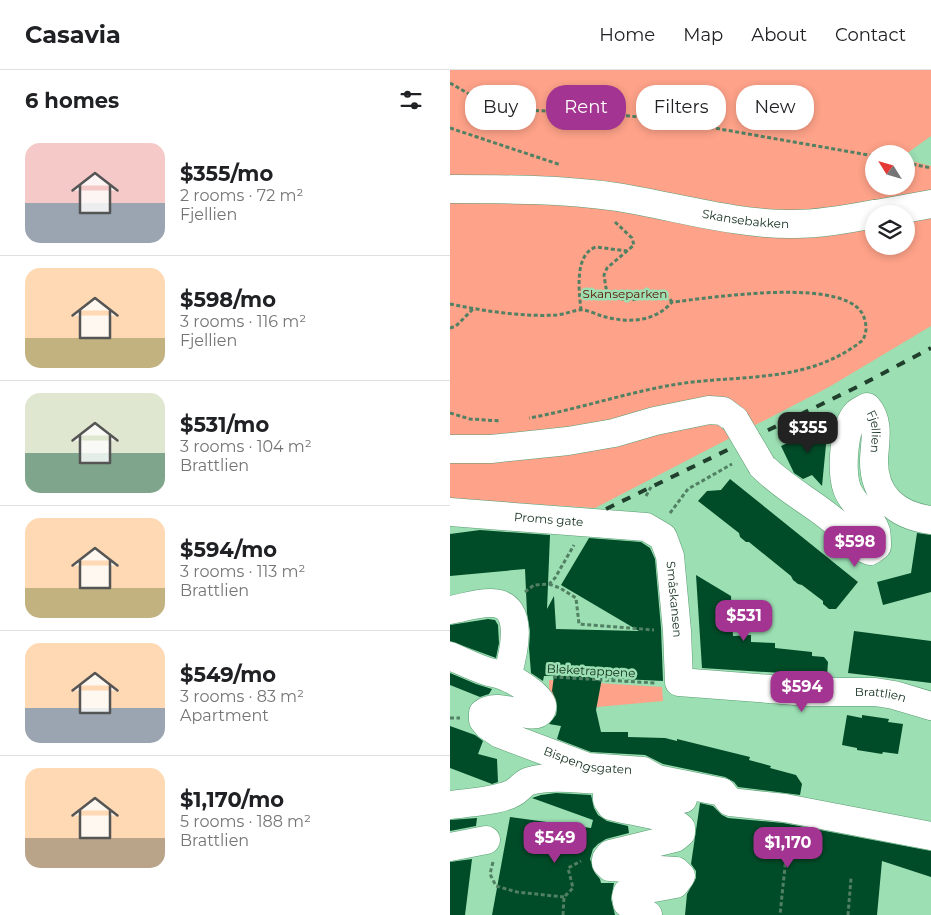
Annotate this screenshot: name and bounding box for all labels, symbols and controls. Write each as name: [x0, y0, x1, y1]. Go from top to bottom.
text: Casavia: [25, 20, 121, 49]
text: Home: [599, 24, 655, 46]
text: Map: [683, 24, 723, 46]
text: About: [751, 24, 807, 46]
text: Contact: [835, 24, 906, 46]
chip: Buy: [465, 85, 536, 130]
chip: Rent: [546, 85, 626, 130]
chip: Filters: [636, 85, 726, 130]
chip: New: [736, 85, 814, 130]
icon: filters: [397, 86, 425, 114]
text: 6 homes: [25, 88, 119, 113]
north arrow: [865, 145, 915, 195]
map controls: [865, 145, 915, 255]
text: $355/mo: [180, 161, 273, 186]
icon: home: [65, 163, 125, 223]
text: 2 rooms · 72 m²: [180, 186, 303, 205]
text: Fjellien: [180, 205, 237, 224]
button: layers: [865, 205, 915, 255]
street label: Skansebakken: [701, 206, 789, 231]
park label: Skanseparken: [583, 286, 667, 301]
text: $598/mo: [180, 287, 276, 312]
icon: home: [65, 288, 125, 348]
text: 3 rooms · 116 m²: [180, 312, 306, 331]
text: Fjellien: [180, 331, 237, 350]
street label: Fjellien: [864, 407, 884, 454]
text: $531/mo: [180, 412, 269, 437]
pin: $355: [778, 412, 838, 454]
icon: home: [65, 413, 125, 473]
text: $355: [789, 418, 827, 437]
text: 3 rooms · 104 m²: [180, 437, 312, 456]
text: Brattlien: [180, 456, 249, 475]
street label: Proms gate: [514, 509, 584, 529]
pin: $598: [825, 526, 885, 568]
text: $598: [835, 532, 875, 551]
text: $594/mo: [180, 537, 277, 562]
icon: home: [65, 538, 125, 598]
street label: Småskansen: [664, 560, 685, 638]
text: 3 rooms · 113 m²: [180, 562, 305, 581]
text: Brattlien: [180, 581, 249, 600]
pin: $531: [714, 600, 774, 642]
text: $531: [726, 606, 762, 625]
street label: Bleketrappene: [546, 661, 636, 680]
text: $549/mo: [180, 662, 276, 687]
icon: home: [65, 663, 125, 723]
pin: $594: [772, 670, 832, 713]
text: $594: [782, 677, 822, 696]
street label: Brattlien: [855, 684, 908, 705]
text: 3 rooms · 83 m²: [180, 687, 304, 706]
text: Apartment: [180, 706, 269, 725]
street label: Bispengsgaten: [542, 743, 633, 777]
text: $1,170/mo: [180, 787, 284, 812]
icon: home: [65, 788, 125, 848]
text: 5 rooms · 188 m²: [180, 812, 311, 831]
pin: $549: [525, 822, 585, 864]
pin: $1,170: [747, 826, 829, 869]
text: $549: [535, 828, 575, 847]
text: Brattlien: [180, 831, 249, 850]
text: $1,170: [765, 833, 812, 852]

